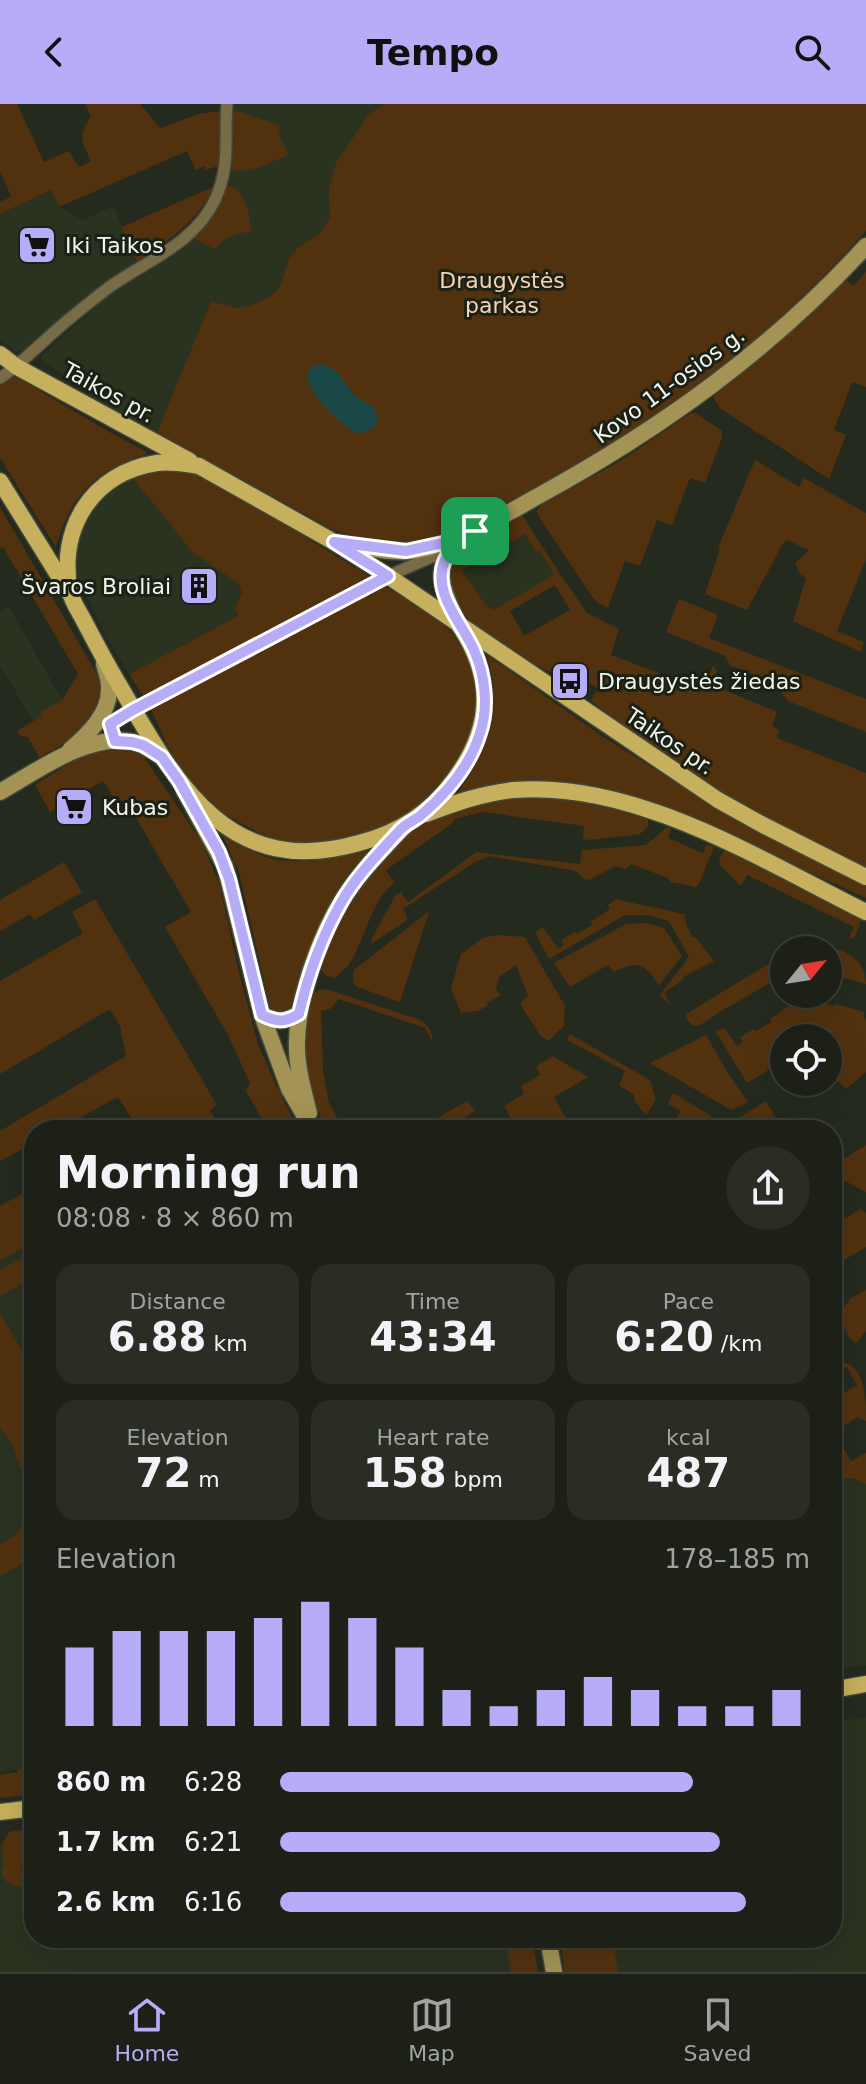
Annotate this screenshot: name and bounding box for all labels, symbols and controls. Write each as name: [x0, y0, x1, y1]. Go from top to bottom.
icon: back: [32, 30, 76, 74]
icon: search: [790, 30, 834, 74]
text: Tempo: [367, 32, 499, 73]
supermarket icon: Iki Taikos: [16, 224, 58, 266]
place label: Iki Taikos: [65, 233, 164, 258]
park label: Draugystės parkas: [439, 268, 565, 318]
street label: Kovo 11-osios g.: [589, 322, 750, 449]
street label: Taikos pr.: [58, 356, 159, 428]
pin: [441, 497, 509, 565]
icon: arrive: [453, 509, 497, 553]
building icon: Švaros Broliai: [178, 565, 220, 607]
place label: Švaros Broliai: [21, 574, 171, 599]
bus stop icon: Draugystės žiedas: [549, 660, 591, 702]
place label: Draugystės žiedas: [598, 669, 801, 694]
street label: Taikos pr.: [620, 702, 719, 780]
supermarket icon: Kubas: [53, 786, 95, 828]
place label: Kubas: [102, 795, 168, 820]
north arrow: [770, 936, 842, 1008]
map controls: [770, 936, 842, 1096]
button: locate: [770, 1024, 842, 1096]
button: share: [726, 1146, 810, 1230]
text: Morning run: [56, 1147, 361, 1198]
text: 08:08 · 8 × 860 m: [56, 1203, 294, 1233]
text: Distance: [130, 1289, 226, 1314]
text: Time: [406, 1289, 460, 1314]
text: Pace: [663, 1289, 714, 1314]
text: 6.88: [108, 1314, 206, 1360]
text: 43:34: [369, 1314, 497, 1360]
text: 6:20: [614, 1314, 714, 1360]
text: km: [206, 1331, 248, 1356]
text: /km: [714, 1331, 762, 1356]
text: Elevation: [127, 1425, 229, 1450]
text: Heart rate: [377, 1425, 489, 1450]
text: kcal: [666, 1425, 711, 1450]
text: 72: [136, 1450, 191, 1496]
text: 158: [363, 1450, 447, 1496]
text: 487: [647, 1450, 730, 1496]
text: m: [191, 1467, 220, 1492]
text: bpm: [447, 1467, 503, 1492]
text: Elevation: [56, 1544, 177, 1574]
text: 178–185 m: [664, 1544, 810, 1574]
text: 860 m: [56, 1767, 146, 1797]
text: 6:28: [184, 1767, 242, 1797]
text: 1.7 km: [56, 1827, 156, 1857]
text: 6:21: [184, 1827, 242, 1857]
text: 2.6 km: [56, 1887, 156, 1917]
text: 6:16: [184, 1887, 242, 1917]
tab: Home: [114, 1993, 179, 2066]
tab: Map: [408, 1993, 455, 2066]
tab: Saved: [684, 1993, 752, 2066]

